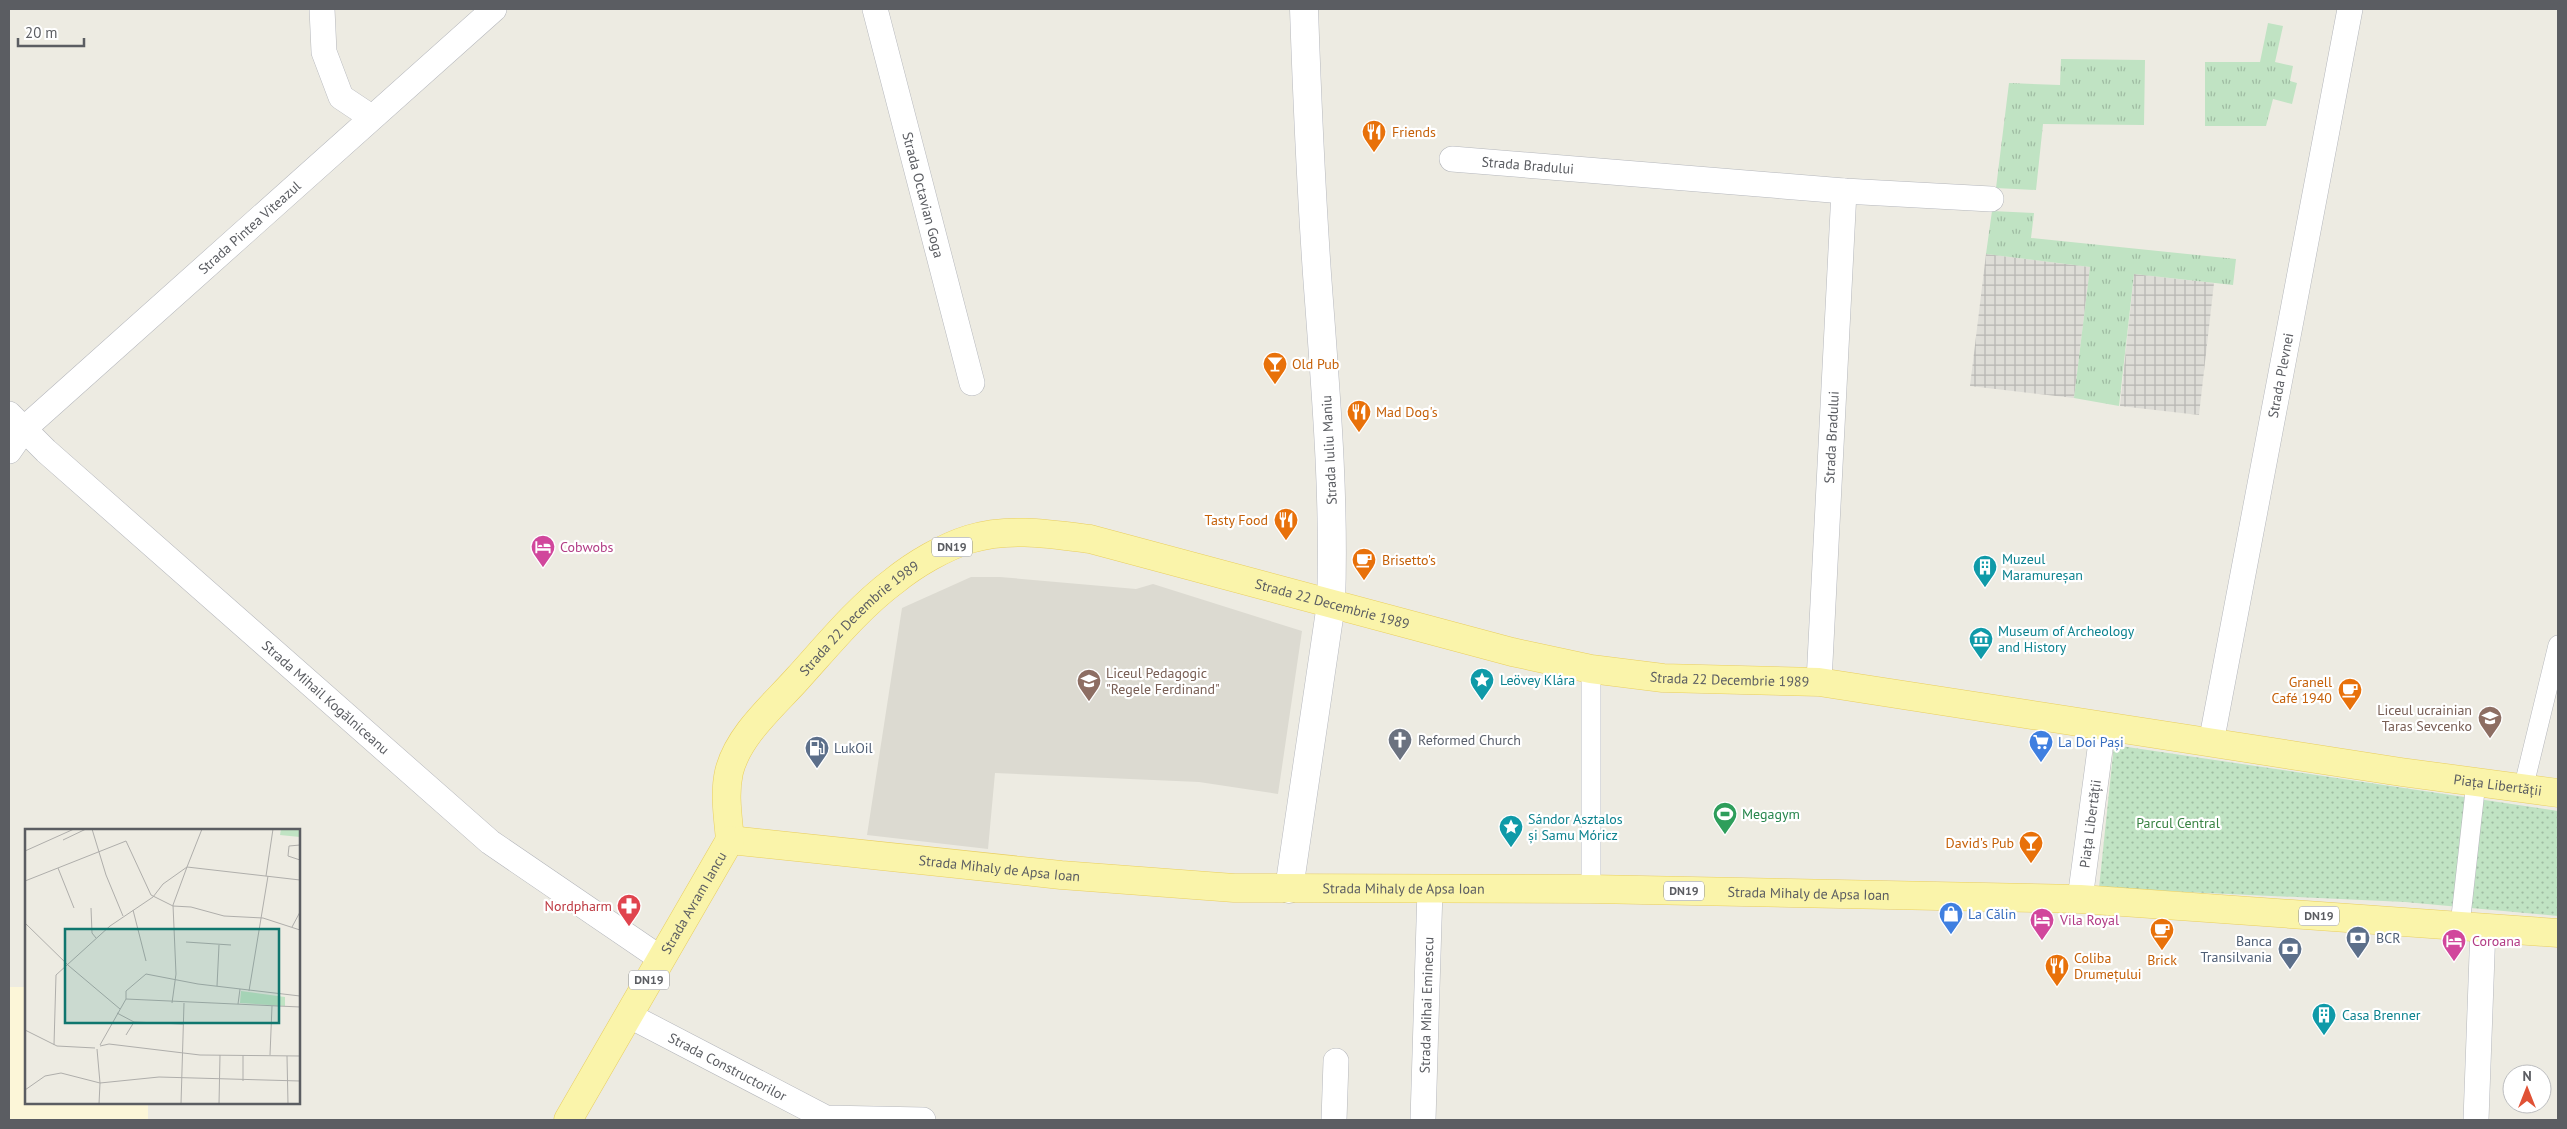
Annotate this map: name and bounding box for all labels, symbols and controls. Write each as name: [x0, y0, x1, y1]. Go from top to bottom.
scale bar: [18, 15, 84, 47]
text: 20 m: [25, 23, 58, 42]
restaurant icon: Friends: [1361, 119, 1387, 153]
place label: Friends: [1392, 123, 1436, 141]
street label: Strada Octavian Goga: [898, 130, 948, 260]
street label: Strada Bradului: [1481, 152, 1575, 178]
street label: Strada Pintea Viteazul: [194, 177, 305, 278]
street label: Strada Plevnei: [2264, 332, 2297, 420]
bar icon: Old Pub: [1262, 351, 1288, 385]
place label: Old Pub: [1292, 355, 1339, 373]
street label: Strada Bradului: [1820, 391, 1843, 484]
street label: Strada Iuliu Maniu: [1317, 395, 1341, 505]
restaurant icon: Mad Dog's: [1346, 399, 1372, 433]
place label: Mad Dog's: [1376, 403, 1438, 421]
restaurant icon: Tasty Food: [1273, 507, 1299, 541]
place label: Tasty Food: [1205, 511, 1268, 529]
hotel icon: Cobwobs: [530, 534, 556, 568]
place label: Cobwobs: [560, 538, 614, 556]
road number: DN19: [932, 538, 972, 556]
cafe icon: Brisetto's: [1351, 547, 1377, 581]
place label: Muzeul Maramureșan: [2002, 550, 2083, 584]
place label: Brisetto's: [1382, 551, 1436, 569]
building icon: Muzeul Maramureșan: [1972, 554, 1998, 588]
street label: Strada 22 Decembrie 1989: [795, 557, 922, 680]
street label: Strada 22 Decembrie 1989: [1253, 575, 1412, 633]
place label: Museum of Archeology and History: [1998, 622, 2135, 656]
museum icon: Museum of Archeology and History: [1968, 626, 1994, 660]
street label: Strada Mihail Kogălniceanu: [258, 636, 393, 758]
place label: Liceul Pedagogic "Regele Ferdinand": [1106, 664, 1220, 698]
place icon: Leövey Klára: [1469, 667, 1495, 701]
street label: Strada 22 Decembrie 1989: [1649, 667, 1809, 691]
school or university icon: Liceul Pedagogic "Regele Ferdinand": [1076, 668, 1102, 702]
place label: Leövey Klára: [1500, 671, 1575, 689]
place label: Granell Café 1940: [2272, 673, 2332, 707]
cafe icon: Granell Café 1940: [2337, 677, 2363, 711]
place label: Liceul ucrainian Taras Sevcenko: [2377, 701, 2472, 735]
school or university icon: Liceul ucrainian Taras Sevcenko: [2477, 705, 2503, 739]
church icon: Reformed Church: [1387, 727, 1413, 761]
supermarket icon: La Doi Pași: [2028, 729, 2054, 763]
place label: Reformed Church: [1418, 731, 1521, 749]
place label: La Doi Pași: [2058, 733, 2124, 751]
fuel station icon: LukOil: [804, 735, 830, 769]
place label: LukOil: [834, 739, 873, 757]
street label: Piața Libertății: [2453, 770, 2543, 800]
street label: Piața Libertății: [2075, 778, 2105, 869]
sports icon: Megagym: [1712, 801, 1738, 835]
place label: Megagym: [1742, 805, 1800, 823]
place label: Sándor Asztalos și Samu Móricz: [1528, 810, 1623, 844]
place icon: Sándor Asztalos și Samu Móricz: [1498, 814, 1524, 848]
park label: Parcul Central: [2136, 814, 2220, 832]
inset map: [25, 829, 300, 1104]
bar icon: David's Pub: [2018, 830, 2044, 864]
place label: David's Pub: [1946, 834, 2014, 852]
street label: Strada Avram Iancu: [657, 848, 730, 957]
street label: Strada Mihaly de Apsa Ioan: [918, 851, 1081, 885]
street label: Strada Mihaly de Apsa Ioan: [1323, 879, 1485, 898]
road number: DN19: [1664, 881, 1704, 900]
street label: Strada Mihaly de Apsa Ioan: [1727, 883, 1890, 904]
pharmacy icon: Nordpharm: [616, 893, 642, 927]
place label: Nordpharm: [544, 897, 612, 915]
shop icon: La Călin: [1938, 901, 1964, 935]
place label: La Călin: [1968, 905, 2016, 923]
road number: DN19: [2299, 906, 2339, 926]
hotel icon: Vila Royal: [2029, 907, 2055, 941]
place label: Vila Royal: [2059, 911, 2119, 929]
cafe icon: Brick: [2149, 917, 2175, 951]
bank icon: BCR: [2345, 925, 2371, 959]
hotel icon: Coroana: [2441, 928, 2467, 962]
place label: BCR: [2376, 929, 2401, 947]
place label: Banca Transilvania: [2201, 932, 2272, 966]
place label: Coroana: [2472, 932, 2521, 950]
bank icon: Banca Transilvania: [2277, 936, 2303, 970]
street label: Strada Mihai Eminescu: [1415, 937, 1438, 1073]
place label: Coliba Drumețului: [2074, 949, 2142, 983]
place label: Brick: [2147, 951, 2177, 969]
restaurant icon: Coliba Drumețului: [2044, 953, 2070, 987]
road number: DN19: [629, 970, 669, 990]
building icon: Casa Brenner: [2311, 1002, 2337, 1036]
place label: Casa Brenner: [2342, 1006, 2421, 1024]
street label: Strada Constructorilor: [665, 1029, 790, 1105]
north arrow: [2502, 1064, 2552, 1114]
text: N: [2522, 1067, 2532, 1085]

